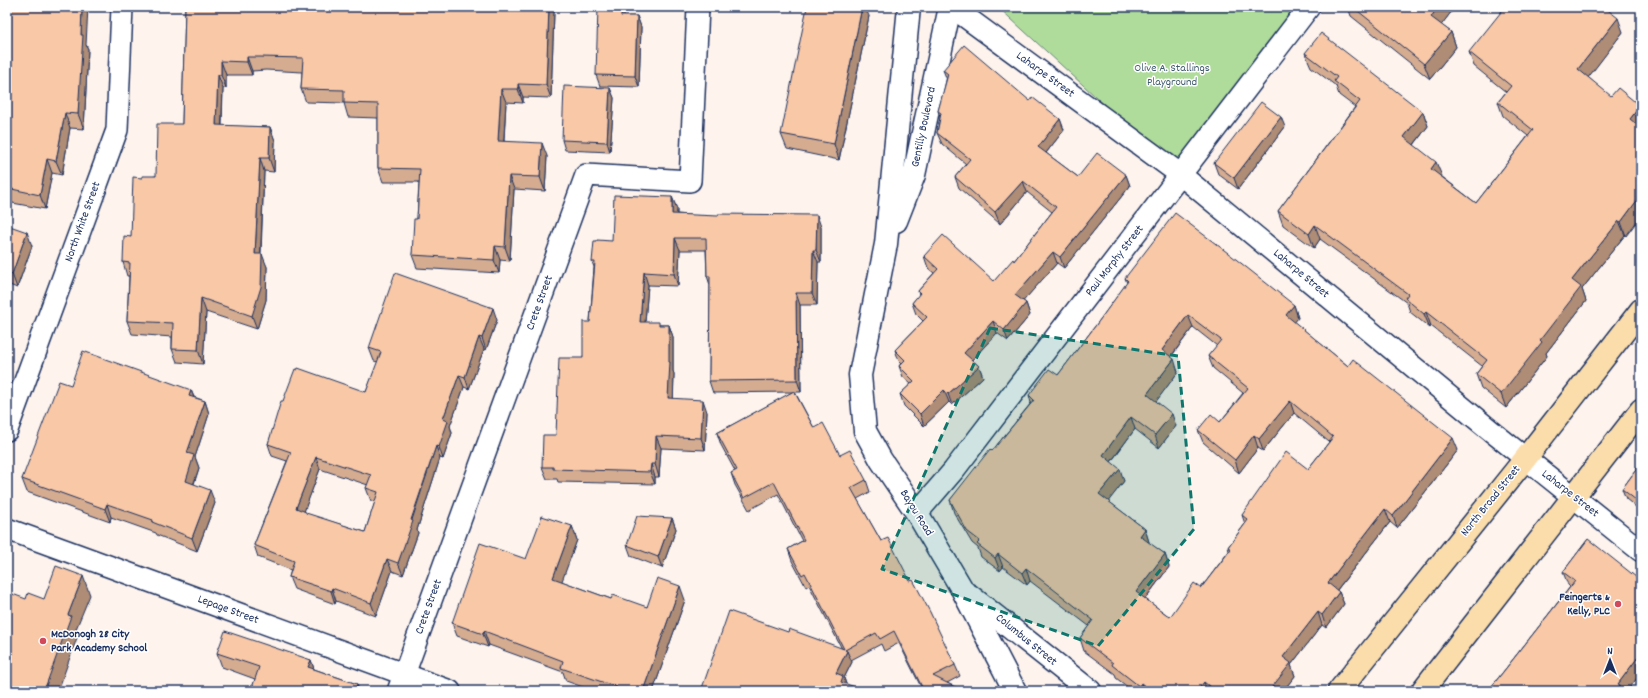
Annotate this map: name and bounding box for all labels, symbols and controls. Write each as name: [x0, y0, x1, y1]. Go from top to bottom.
street label: Laharpe Street: [1012, 48, 1078, 102]
park label: Olive A. Stallings Playground: [1134, 60, 1210, 91]
street label: Gentilly Boulevard: [907, 85, 941, 169]
street label: North White Street: [61, 179, 106, 265]
street label: Paul Morphy Street: [1082, 221, 1149, 300]
street label: Laharpe Street: [1269, 245, 1333, 303]
street label: Crete Street: [522, 273, 558, 333]
street label: North Broad Street: [1457, 461, 1525, 540]
street label: Laharpe Street: [1538, 466, 1603, 522]
street label: Bayou Road: [895, 486, 937, 540]
street label: Crete Street: [411, 577, 447, 637]
place label: Feingerts & Kelly, PLC: [1559, 589, 1610, 620]
street label: Lepage Street: [195, 591, 261, 629]
marker: Feingerts & Kelly, PLC: [1613, 599, 1623, 609]
street label: Columbus Street: [992, 610, 1061, 671]
place label: McDonogh 28 City Park Academy School: [51, 626, 147, 657]
marker: McDonogh 28 City Park Academy School: [38, 636, 48, 646]
north arrow: [1590, 640, 1630, 680]
text: N: [1607, 644, 1613, 660]

